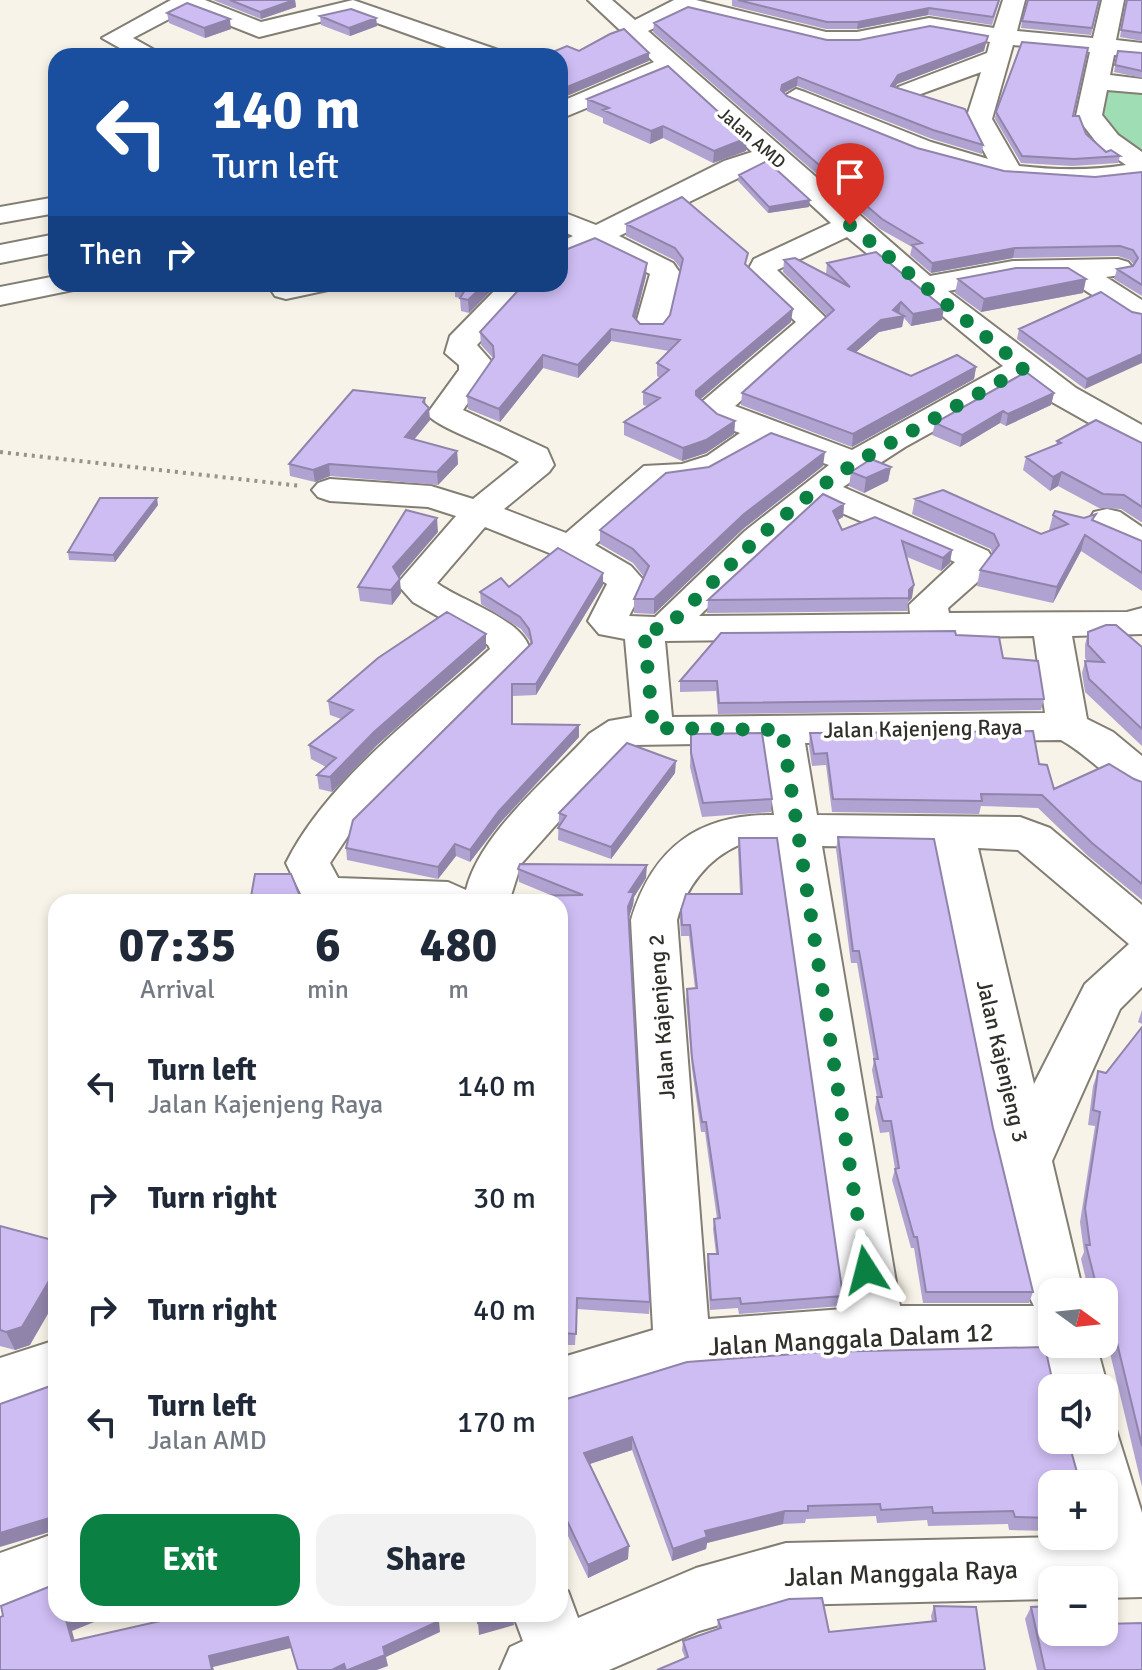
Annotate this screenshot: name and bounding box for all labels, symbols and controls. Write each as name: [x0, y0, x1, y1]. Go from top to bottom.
text: 140 m: [212, 75, 360, 144]
icon: left: [80, 80, 184, 184]
street label: Jalan AMD: [714, 103, 790, 173]
pin: [816, 143, 884, 225]
text: Turn left: [212, 144, 339, 189]
icon: arrive: [828, 155, 872, 199]
icon: right: [158, 232, 202, 276]
text: Then: [80, 236, 142, 273]
street label: Jalan Kajenjeng Raya: [823, 713, 1023, 744]
text: 07:35: [119, 916, 236, 975]
text: 6: [315, 916, 341, 975]
text: 480: [420, 916, 497, 975]
street label: Jalan Kajenjeng 2: [642, 933, 681, 1101]
text: Arrival: [140, 974, 215, 1006]
text: min: [307, 974, 349, 1006]
text: m: [448, 974, 469, 1006]
street label: Jalan Kajenjeng 3: [971, 977, 1034, 1145]
text: Turn left: [148, 1052, 257, 1089]
icon: left: [80, 1064, 124, 1108]
text: 140 m: [457, 1068, 536, 1105]
text: Jalan Kajenjeng Raya: [148, 1089, 383, 1121]
icon: right: [80, 1176, 124, 1220]
text: Turn right: [148, 1180, 277, 1217]
text: 30 m: [473, 1180, 536, 1217]
position arrow: [824, 1228, 908, 1312]
north arrow: [1038, 1278, 1118, 1358]
map controls: [1038, 1278, 1118, 1646]
icon: right: [80, 1288, 124, 1332]
text: Turn right: [148, 1292, 277, 1329]
text: 40 m: [473, 1292, 536, 1329]
street label: Jalan Manggala Dalam 12: [708, 1317, 995, 1363]
button: sound: [1038, 1374, 1118, 1454]
text: Turn left: [148, 1388, 257, 1425]
icon: left: [80, 1400, 124, 1444]
text: 170 m: [457, 1404, 536, 1441]
text: Jalan AMD: [148, 1425, 267, 1457]
button: +: [1038, 1470, 1118, 1550]
button: Exit: [80, 1514, 300, 1606]
button: Share: [316, 1514, 536, 1606]
street label: Jalan Manggala Raya: [784, 1554, 1018, 1594]
button: −: [1038, 1566, 1118, 1646]

